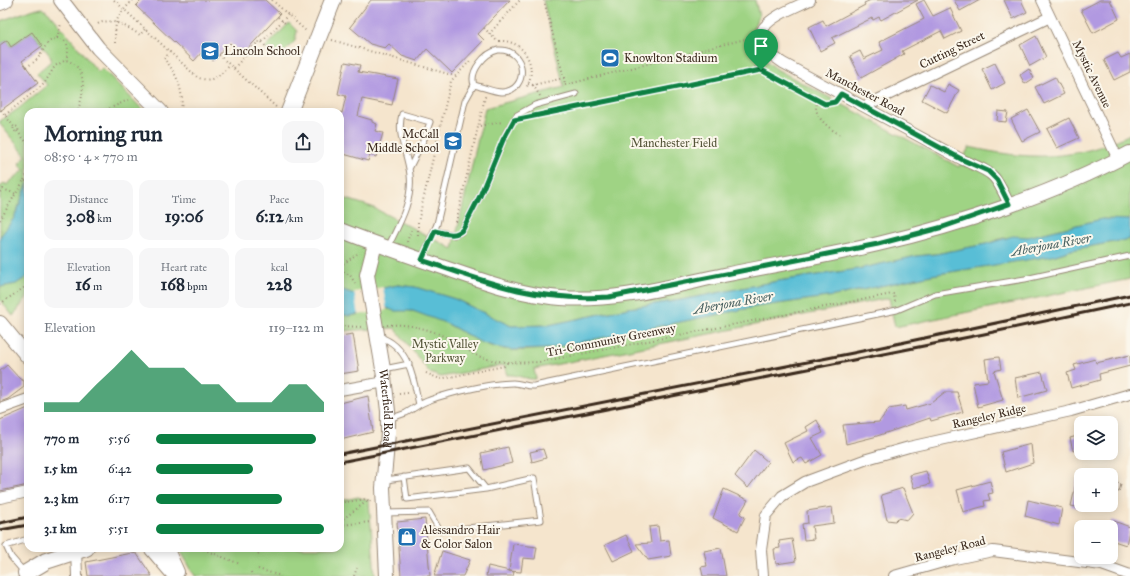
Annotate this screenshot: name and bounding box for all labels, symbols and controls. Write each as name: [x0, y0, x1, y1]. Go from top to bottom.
street label: Cutting Street: [917, 28, 988, 73]
pin: [744, 29, 778, 70]
icon: arrive: [750, 35, 772, 57]
street label: Mystic Avenue: [1070, 38, 1114, 110]
school or university icon: Lincoln School: [199, 40, 221, 62]
place label: Lincoln School: [224, 44, 301, 58]
sports icon: Knowlton Stadium: [599, 47, 621, 69]
place label: Knowlton Stadium: [624, 51, 718, 65]
street label: Manchester Road: [823, 65, 907, 119]
text: Morning run: [44, 120, 163, 147]
button: share: [282, 121, 324, 163]
place label: McCall Middle School: [366, 127, 440, 155]
school or university icon: McCall Middle School: [442, 130, 464, 152]
park label: Manchester Field: [631, 136, 717, 150]
text: 08:50 · 4 × 770 m: [44, 149, 138, 165]
text: Distance: [69, 193, 108, 206]
text: Time: [172, 193, 196, 206]
text: Pace: [269, 193, 289, 206]
text: 3.08: [66, 206, 95, 227]
text: 19:06: [165, 206, 203, 227]
text: 6:12: [255, 206, 284, 227]
text: km: [95, 212, 112, 225]
text: /km: [284, 212, 303, 225]
water label: Aberjona River: [1008, 230, 1093, 260]
text: Elevation: [67, 261, 111, 274]
text: Heart rate: [161, 261, 207, 274]
text: kcal: [271, 261, 288, 274]
text: 16: [75, 274, 91, 295]
text: 168: [161, 274, 185, 295]
text: 228: [266, 274, 292, 295]
text: m: [91, 280, 102, 293]
text: bpm: [185, 280, 207, 293]
water label: Aberjona River: [690, 288, 775, 318]
text: Elevation: [44, 320, 96, 336]
text: 119–122 m: [268, 320, 324, 336]
street label: Tri-Community Greenway: [545, 321, 677, 359]
park label: Mystic Valley Parkway: [412, 337, 479, 365]
street label: Waterfield Road: [376, 368, 395, 448]
street label: Rangeley Ridge: [951, 401, 1027, 432]
map controls: [1074, 416, 1118, 564]
button: layers: [1074, 416, 1118, 460]
text: 770 m: [44, 431, 79, 447]
text: 5:56: [108, 431, 130, 447]
text: 1.5 km: [44, 461, 77, 477]
text: 6:42: [108, 461, 132, 477]
button: +: [1074, 468, 1118, 512]
text: 2.3 km: [44, 491, 78, 507]
text: 6:17: [108, 491, 130, 507]
button: −: [1074, 520, 1118, 564]
text: 3.1 km: [44, 521, 77, 537]
text: 5:51: [108, 521, 129, 537]
place label: Alessandro Hair & Color Salon: [420, 523, 501, 551]
shop icon: Alessandro Hair & Color Salon: [396, 526, 418, 548]
street label: Rangeley Road: [913, 533, 987, 566]

